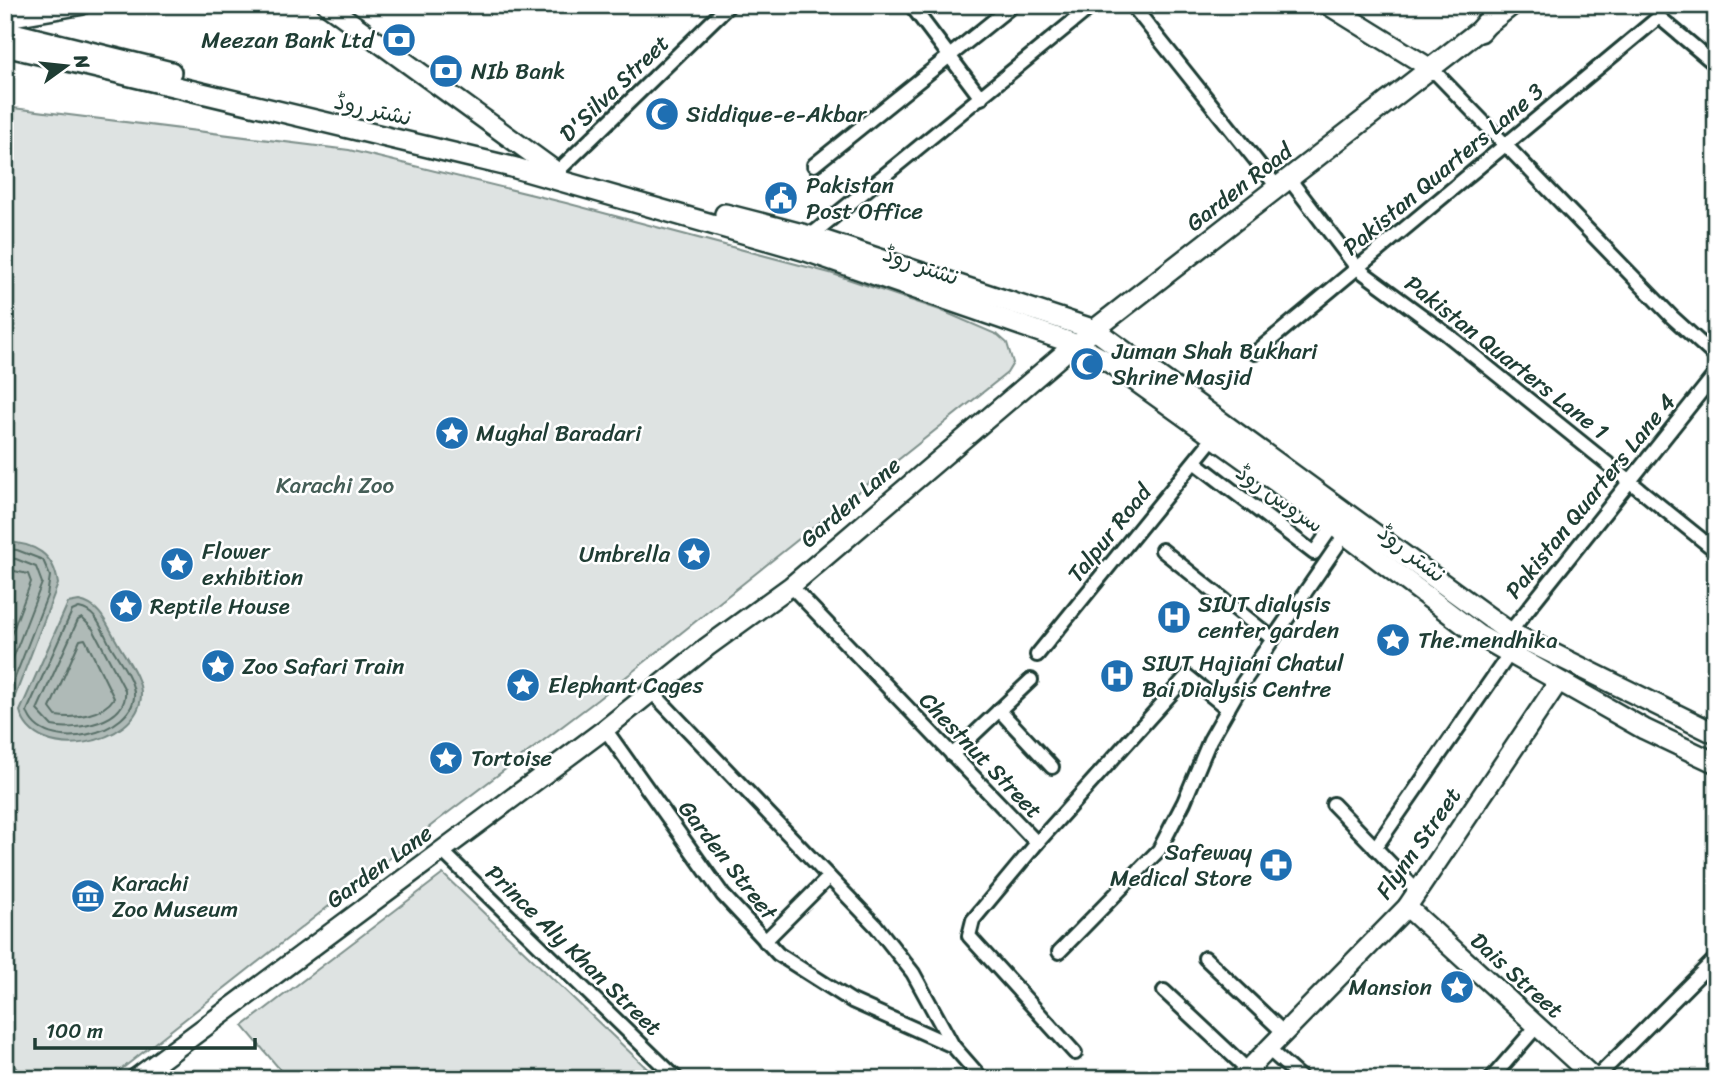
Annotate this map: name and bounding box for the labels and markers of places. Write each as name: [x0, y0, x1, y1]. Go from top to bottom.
place label: Meezan Bank Ltd: [201, 20, 376, 61]
bank icon: Meezan Bank Ltd: [380, 21, 418, 59]
place label: NIb Bank: [471, 51, 566, 92]
bank icon: NIb Bank: [427, 52, 465, 90]
place label: Siddique-e-Akbar: [686, 94, 868, 135]
mosque icon: Siddique-e-Akbar: [643, 95, 681, 133]
place label: Pakistan Post Office: [806, 165, 923, 232]
public building icon: Pakistan Post Office: [762, 179, 800, 217]
place label: Juman Shah Bukhari Shrine Masjid: [1111, 331, 1318, 398]
mosque icon: Juman Shah Bukhari Shrine Masjid: [1068, 345, 1106, 383]
place label: Mughal Baradari: [476, 413, 642, 454]
place icon: Mughal Baradari: [433, 414, 471, 452]
place label: Flower exhibition: [202, 531, 303, 598]
place label: Umbrella: [579, 534, 670, 575]
place icon: Umbrella: [675, 535, 713, 573]
place icon: Flower exhibition: [158, 545, 196, 583]
place label: SIUT dialysis center garden: [1198, 584, 1339, 651]
place label: Reptile House: [150, 586, 290, 627]
place icon: Reptile House: [107, 587, 145, 625]
hospital icon: SIUT dialysis center garden: [1155, 598, 1193, 636]
place label: The.mendhika: [1418, 620, 1558, 661]
place icon: The.mendhika: [1374, 621, 1412, 659]
place label: SIUT Hajiani Chatul Bai Dialysis Centre: [1142, 643, 1344, 710]
place label: Zoo Safari Train: [242, 646, 404, 687]
place icon: Zoo Safari Train: [199, 647, 237, 685]
hospital icon: SIUT Hajiani Chatul Bai Dialysis Centre: [1098, 657, 1136, 695]
place label: Elephant Cages: [548, 665, 704, 706]
place icon: Elephant Cages: [504, 666, 542, 704]
place label: Tortoise: [471, 738, 552, 779]
place icon: Tortoise: [427, 739, 465, 777]
place label: Safeway Medical Store: [1110, 832, 1252, 899]
pharmacy icon: Safeway Medical Store: [1257, 846, 1295, 884]
place label: Karachi Zoo Museum: [112, 863, 238, 930]
museum icon: Karachi Zoo Museum: [69, 877, 107, 915]
place label: Mansion: [1348, 967, 1433, 1008]
place icon: Mansion: [1438, 968, 1476, 1006]

